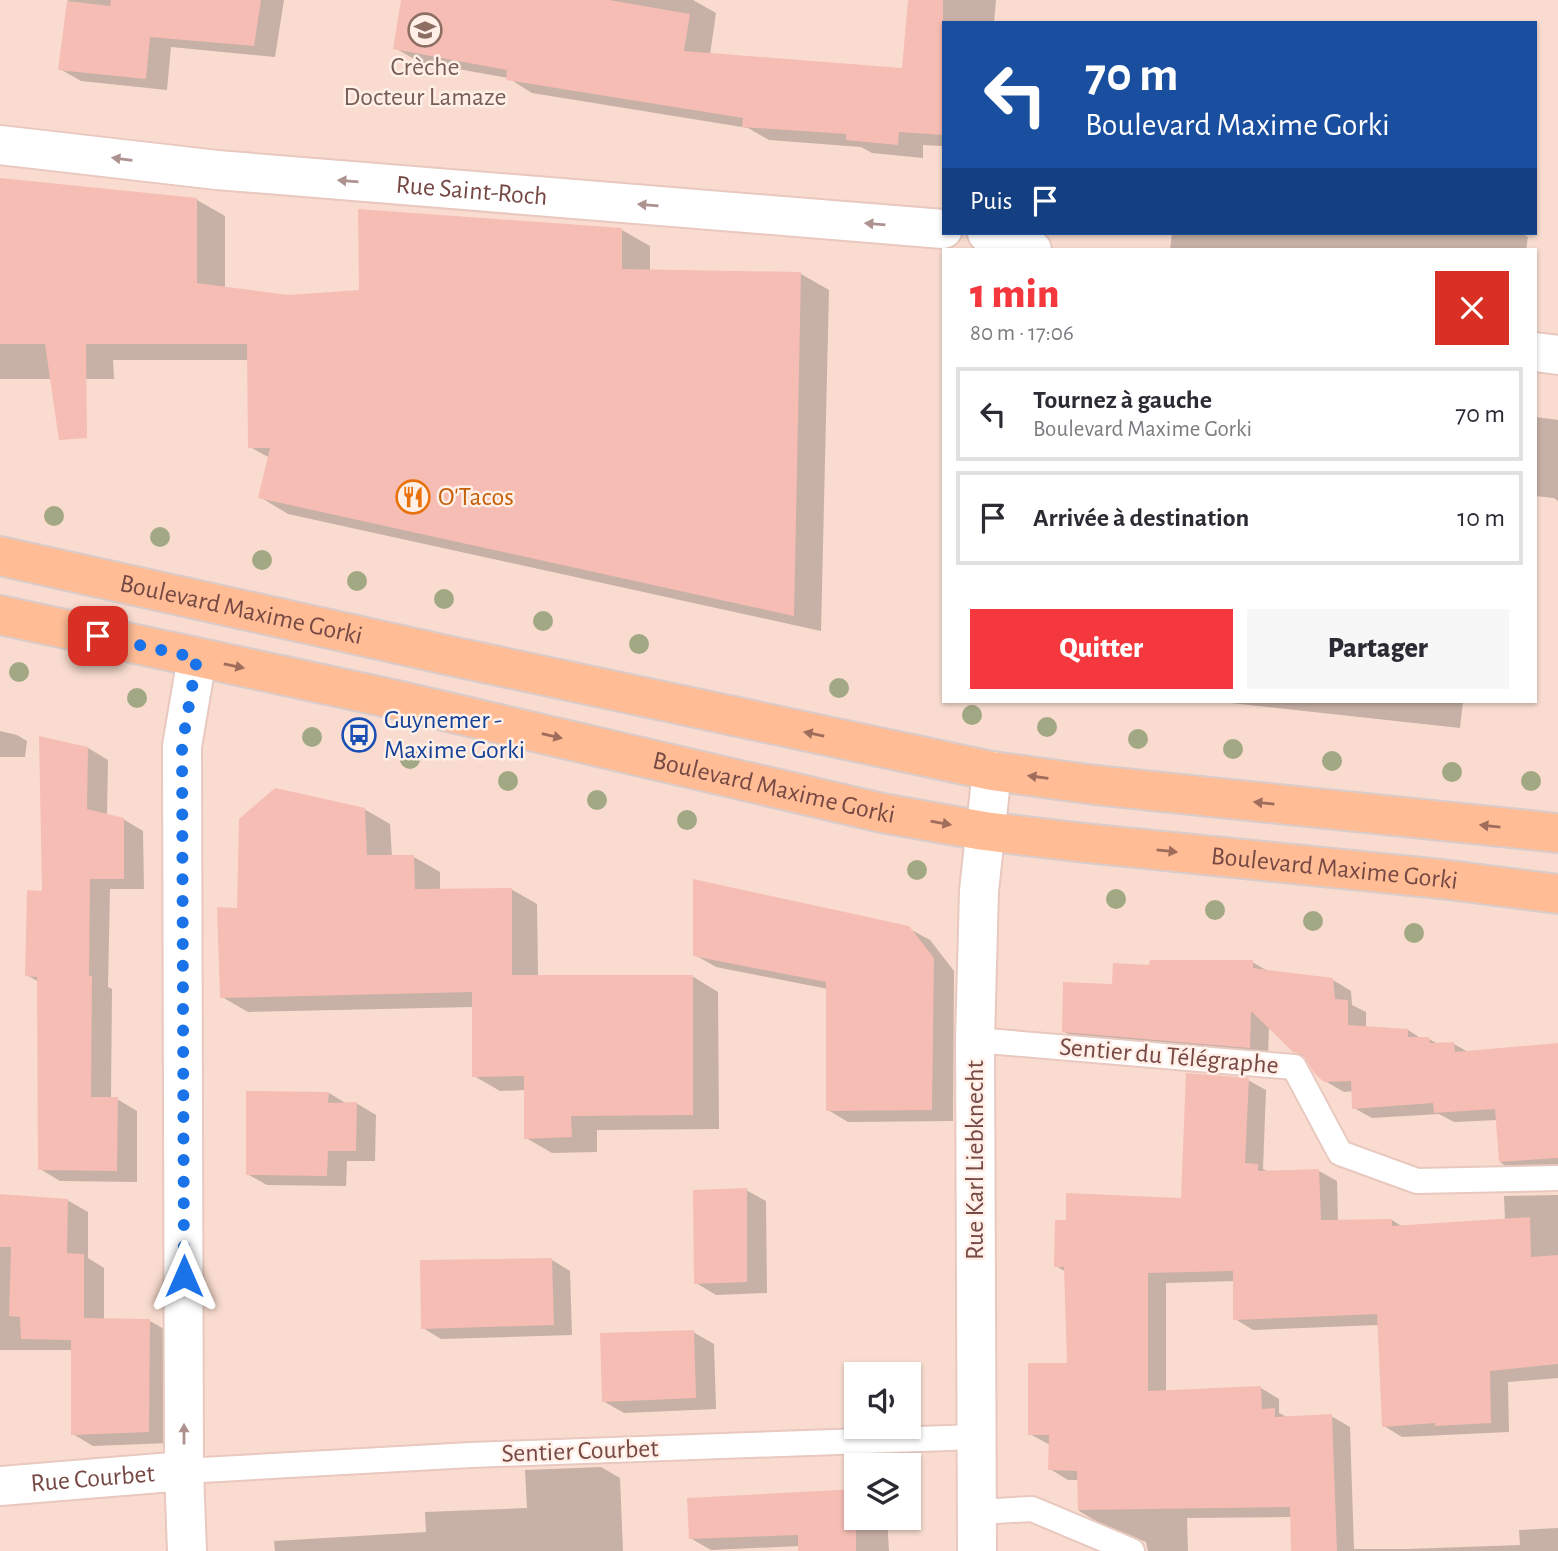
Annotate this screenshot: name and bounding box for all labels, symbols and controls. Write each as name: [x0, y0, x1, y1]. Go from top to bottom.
school or university icon: Crèche Docteur Lamaze: [406, 11, 444, 49]
icon: left: [970, 49, 1061, 140]
text: 70 m: [1085, 51, 1179, 100]
place label: Crèche Docteur Lamaze: [344, 54, 506, 110]
text: Boulevard Maxime Gorki: [1085, 109, 1390, 141]
one-way arrow: [111, 153, 133, 164]
street label: Rue Saint-Roch: [395, 172, 548, 210]
one-way arrow: [337, 175, 359, 186]
icon: arrive: [1026, 182, 1064, 220]
text: Puis: [970, 188, 1012, 214]
one-way arrow: [637, 199, 659, 210]
one-way arrow: [864, 218, 886, 229]
button: close: [1435, 271, 1509, 345]
text: 1 min: [970, 273, 1059, 315]
text: 80 m · 17:06: [970, 322, 1074, 345]
text: Tournez à gauche: [1033, 387, 1212, 413]
icon: left: [974, 395, 1012, 433]
text: 70 m: [1455, 401, 1505, 427]
text: Boulevard Maxime Gorki: [1033, 418, 1252, 441]
restaurant icon: O'Tacos: [394, 478, 432, 516]
place label: O'Tacos: [438, 484, 514, 510]
icon: arrive: [974, 499, 1012, 537]
text: Arrivée à destination: [1033, 505, 1249, 531]
text: 10 m: [1457, 505, 1505, 531]
street label: Boulevard Maxime Gorki: [117, 570, 365, 649]
pin: [68, 606, 128, 666]
button: Quitter: [970, 609, 1233, 689]
button: Partager: [1247, 609, 1509, 689]
icon: arrive: [79, 617, 117, 655]
one-way arrow: [223, 661, 245, 672]
place label: Guynemer - Maxime Gorki: [384, 707, 525, 763]
bus stop icon: Guynemer - Maxime Gorki: [340, 716, 378, 754]
one-way arrow: [803, 728, 825, 739]
one-way arrow: [541, 731, 563, 742]
street label: Boulevard Maxime Gorki: [650, 747, 897, 828]
one-way arrow: [1027, 771, 1049, 782]
one-way arrow: [1253, 797, 1275, 808]
one-way arrow: [930, 818, 952, 829]
one-way arrow: [1479, 820, 1501, 831]
street label: Boulevard Maxime Gorki: [1210, 843, 1459, 894]
one-way arrow: [1156, 846, 1178, 857]
street label: Sentier du Télégraphe: [1058, 1033, 1280, 1079]
street label: Rue Karl Liebknecht: [962, 1060, 988, 1260]
position arrow: [147, 1239, 221, 1313]
map controls: [844, 1362, 921, 1530]
button: sound: [844, 1362, 921, 1439]
one-way arrow: [178, 1423, 190, 1445]
street label: Sentier Courbet: [501, 1435, 659, 1467]
button: layers: [844, 1453, 921, 1530]
street label: Rue Courbet: [30, 1460, 156, 1496]

